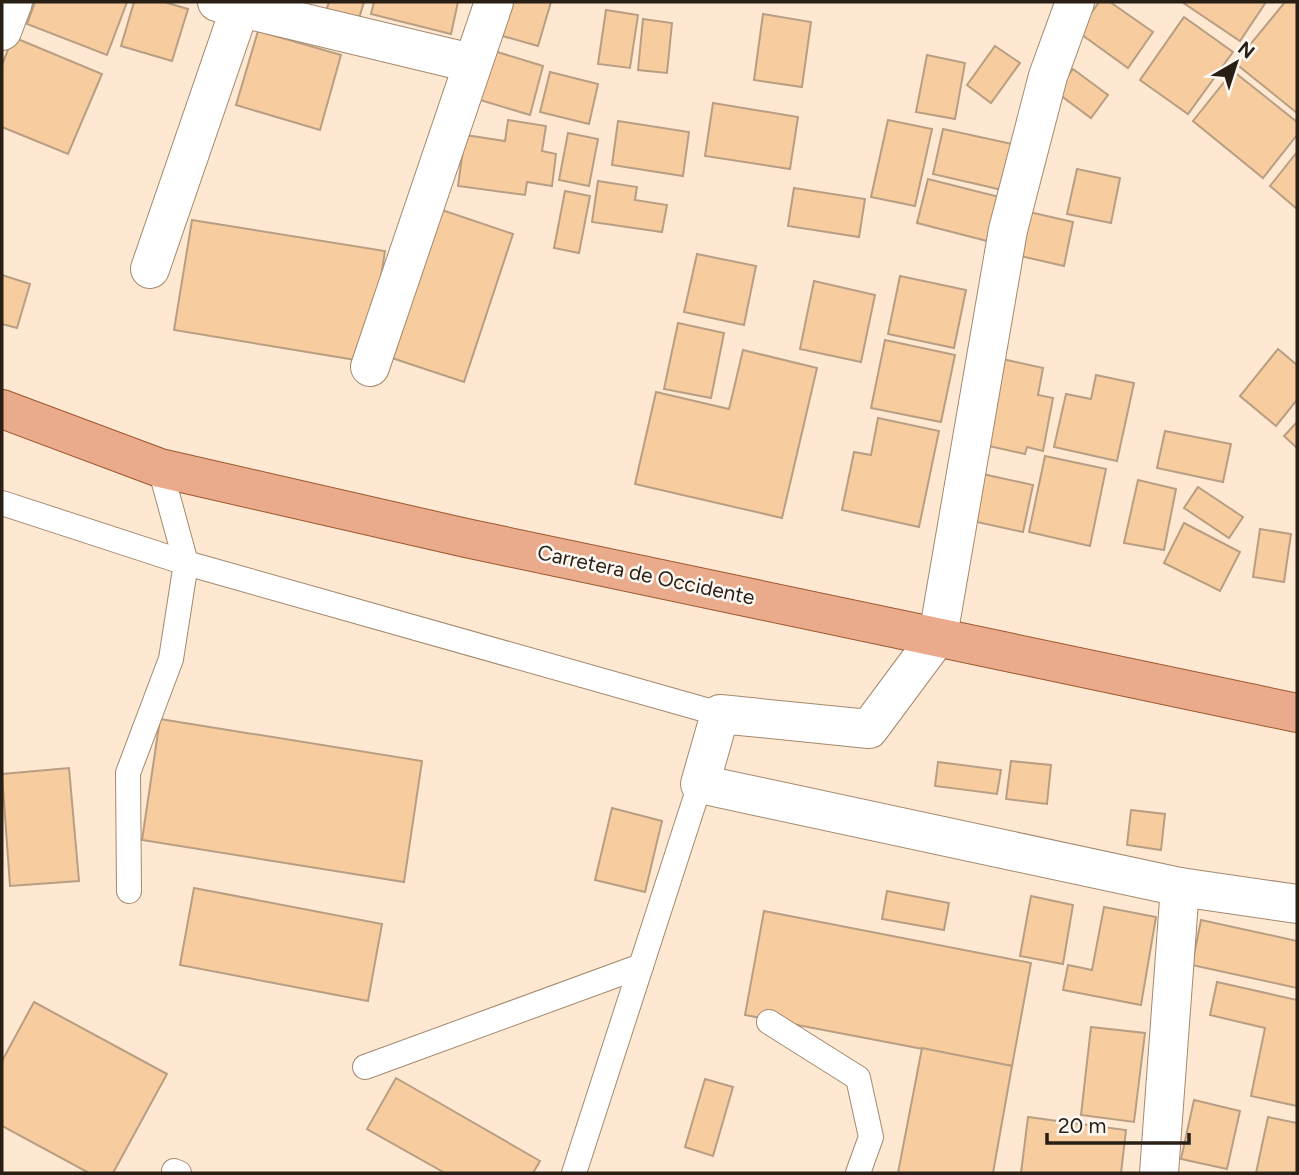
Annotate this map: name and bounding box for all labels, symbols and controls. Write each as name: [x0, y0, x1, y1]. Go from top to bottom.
north arrow: [1201, 28, 1271, 98]
text: N: [1233, 37, 1259, 64]
street label: Carretera de Occidente: [535, 539, 757, 610]
scale bar: [1047, 1102, 1189, 1146]
text: 20 m: [1058, 1113, 1106, 1138]

